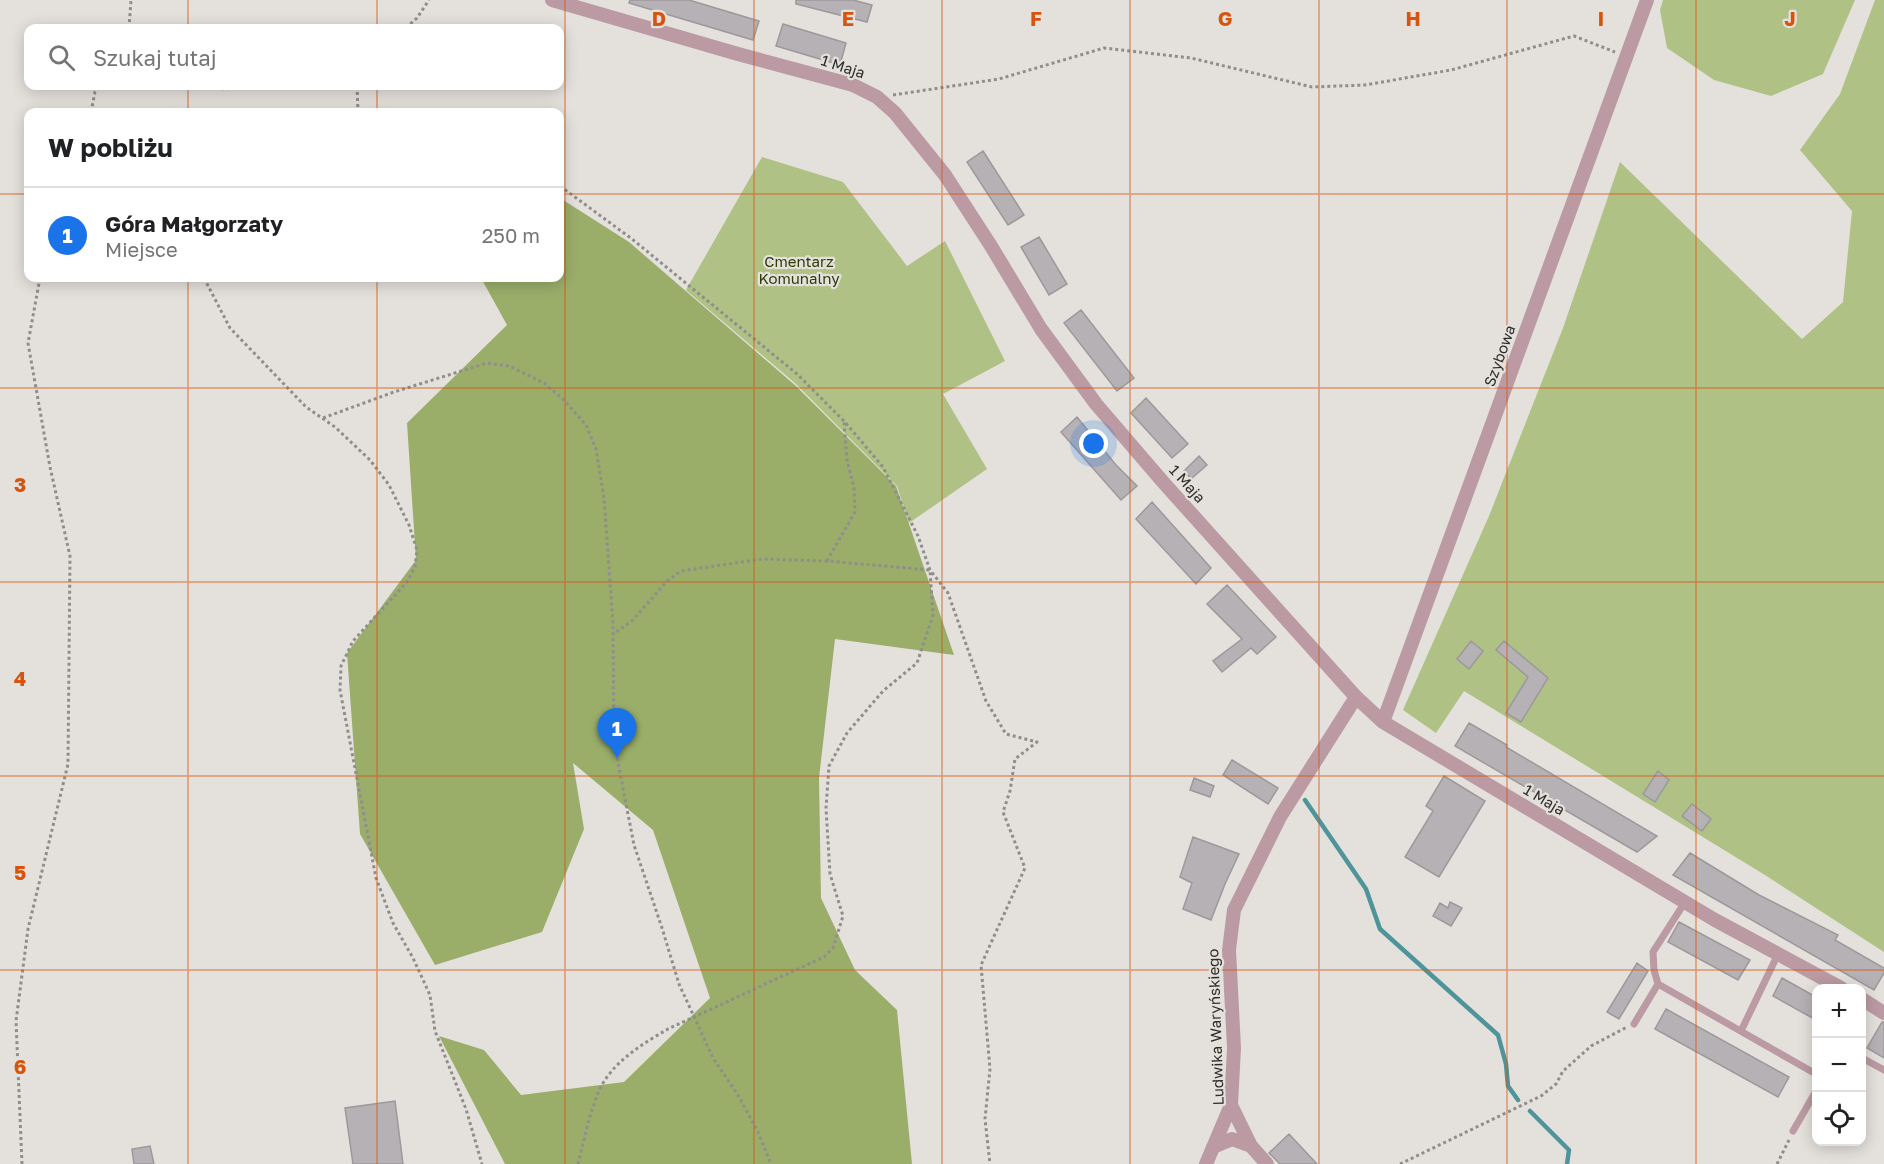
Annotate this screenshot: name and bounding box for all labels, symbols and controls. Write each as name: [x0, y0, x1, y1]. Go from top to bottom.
text: D: [652, 6, 666, 30]
text: E: [842, 6, 854, 30]
text: F: [1030, 6, 1042, 30]
text: G: [1218, 6, 1232, 30]
text: H: [1405, 6, 1421, 30]
text: I: [1598, 6, 1604, 30]
text: J: [1784, 6, 1796, 30]
search box: [24, 24, 564, 90]
icon: search: [45, 41, 78, 74]
text: Szukaj tutaj: [93, 44, 217, 71]
street label: 1 Maja: [819, 51, 867, 82]
text: W pobliżu: [48, 132, 173, 163]
text: Góra Małgorzaty: [105, 210, 283, 237]
text: 1: [62, 223, 73, 247]
text: 250 m: [482, 223, 540, 247]
text: Miejsce: [105, 237, 178, 261]
park label: Cmentarz Komunalny: [758, 252, 840, 287]
street label: Szybowa: [1480, 322, 1518, 389]
your location: [1079, 429, 1108, 458]
street label: 1 Maja: [1166, 461, 1209, 506]
text: 3: [14, 472, 26, 496]
text: 4: [14, 666, 26, 690]
pin: 1: [598, 708, 636, 758]
street label: 1 Maja: [1521, 780, 1568, 818]
text: 5: [14, 860, 26, 884]
street label: Ludwika Waryńskiego: [1203, 948, 1227, 1106]
map controls: [1812, 984, 1866, 1146]
button: +: [1812, 984, 1866, 1038]
button: −: [1812, 1038, 1866, 1092]
text: 6: [14, 1054, 26, 1078]
button: locate: [1812, 1092, 1866, 1146]

